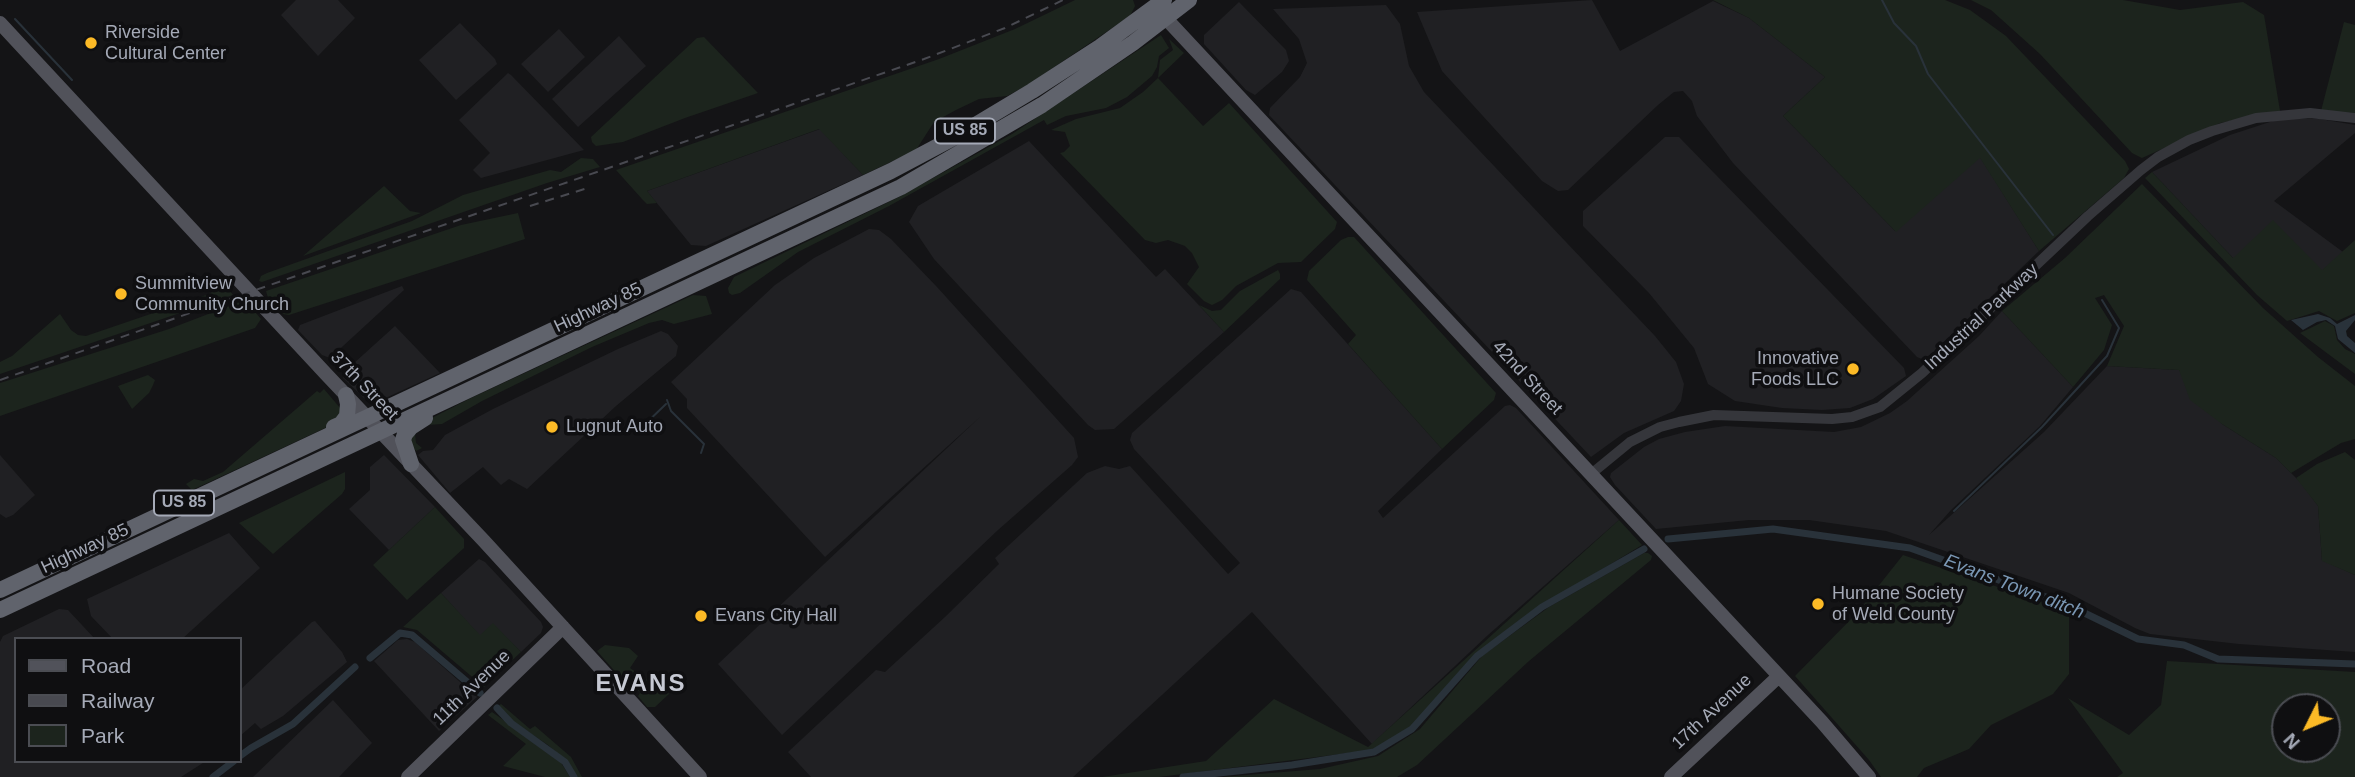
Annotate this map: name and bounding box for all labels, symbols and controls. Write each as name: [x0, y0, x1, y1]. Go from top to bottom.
place label: Riverside Cultural Center: [105, 22, 226, 64]
marker: Riverside Cultural Center: [83, 35, 99, 51]
road number: US 85: [935, 119, 995, 144]
street label: Industrial Parkway: [1921, 259, 2043, 375]
place label: Summitview Community Church: [135, 273, 289, 316]
street label: Highway 85: [551, 278, 645, 338]
marker: Summitview Community Church: [113, 286, 129, 302]
street label: 42nd Street: [1487, 337, 1567, 419]
street label: 37th Street: [326, 347, 402, 425]
place label: Innovative Foods LLC: [1751, 348, 1839, 390]
marker: Innovative Foods LLC: [1845, 361, 1861, 377]
place label: Lugnut Auto: [566, 416, 663, 438]
marker: Lugnut Auto: [544, 419, 560, 435]
road number: US 85: [154, 490, 214, 516]
street label: Highway 85: [38, 519, 132, 579]
water label: Evans Town ditch: [1941, 550, 2087, 624]
place label: Humane Society of Weld County: [1832, 583, 1964, 626]
marker: Humane Society of Weld County: [1810, 596, 1826, 612]
place label: Evans City Hall: [715, 605, 837, 627]
marker: Evans City Hall: [693, 608, 709, 624]
legend: [14, 637, 242, 763]
street label: 11th Avenue: [429, 646, 515, 730]
text: Road: [81, 654, 131, 677]
district label: EVANS: [596, 670, 686, 698]
street label: 17th Avenue: [1668, 670, 1756, 754]
text: Railway: [81, 689, 155, 712]
north arrow: [2271, 693, 2341, 763]
text: Park: [81, 724, 124, 747]
text: N: [2279, 729, 2304, 753]

